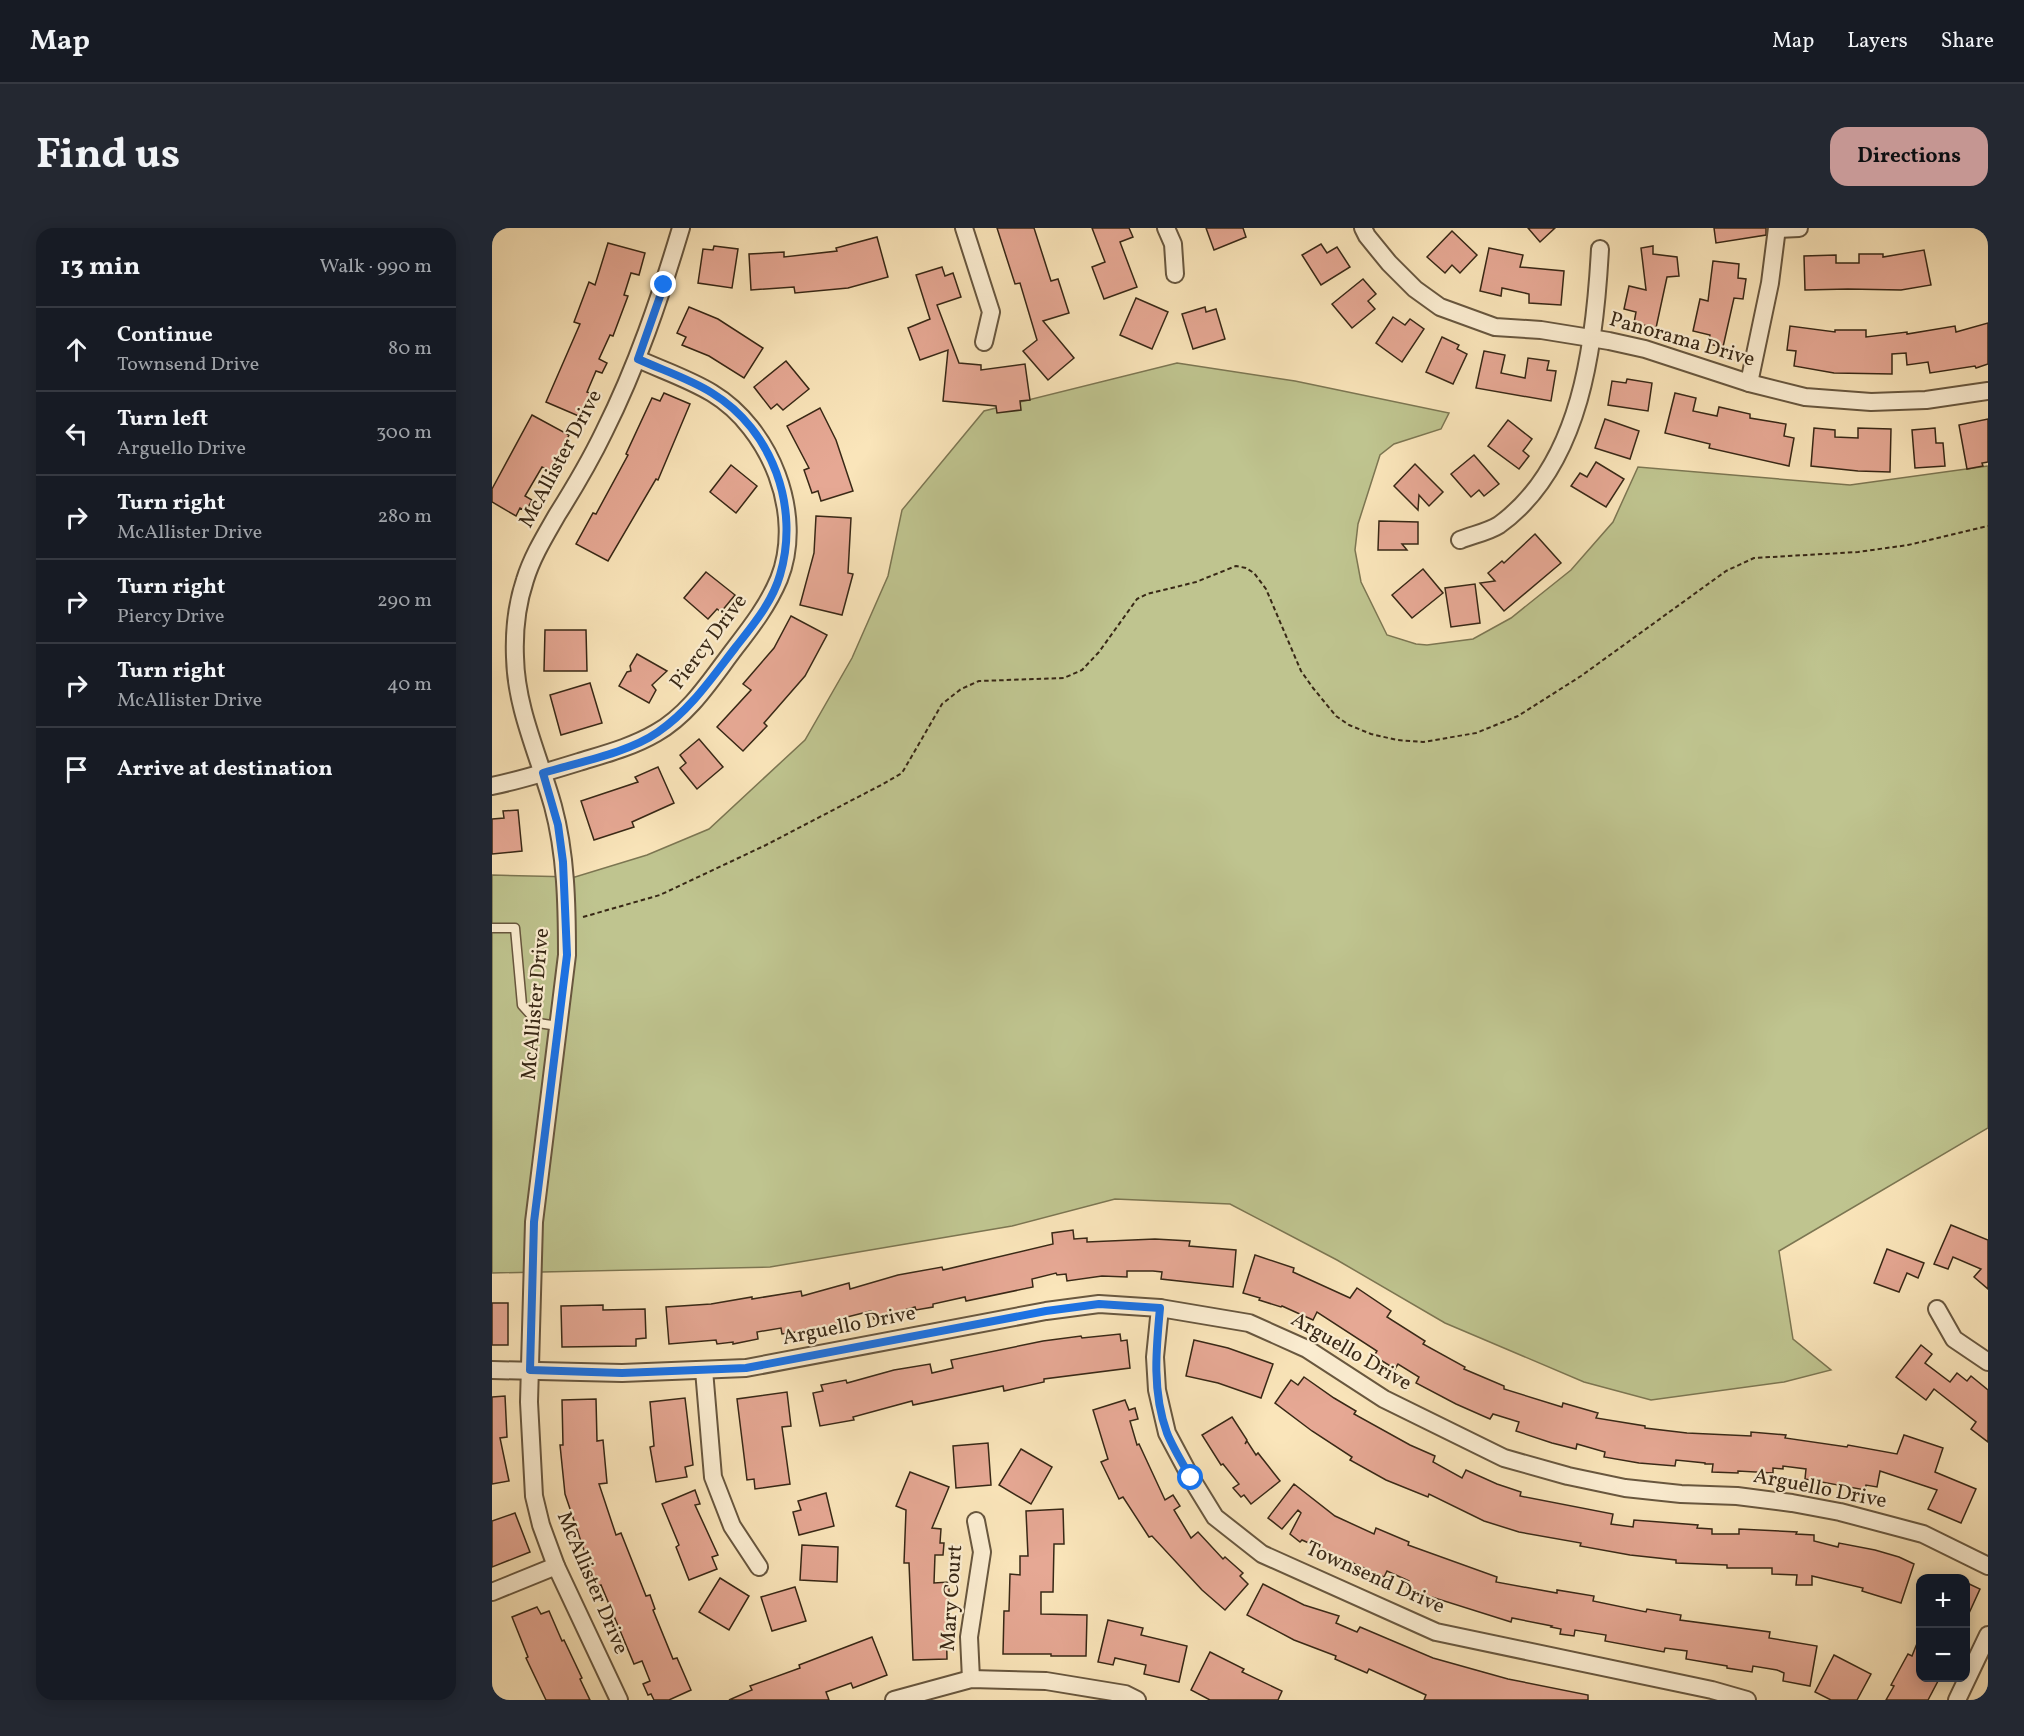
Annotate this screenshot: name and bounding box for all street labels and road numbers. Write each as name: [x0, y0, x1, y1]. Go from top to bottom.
street label: Panorama Drive: [1606, 305, 1758, 375]
street label: McAllister Drive: [512, 385, 610, 533]
street label: Piercy Drive: [663, 588, 755, 696]
street label: McAllister Drive: [515, 927, 557, 1081]
street label: Arguello Drive: [780, 1299, 918, 1353]
street label: Arguello Drive: [1285, 1306, 1417, 1398]
street label: Arguello Drive: [1751, 1462, 1889, 1516]
street label: McAllister Drive: [549, 1507, 635, 1659]
street label: Townsend Drive: [1301, 1534, 1449, 1622]
street label: Mary Court: [934, 1544, 970, 1652]

